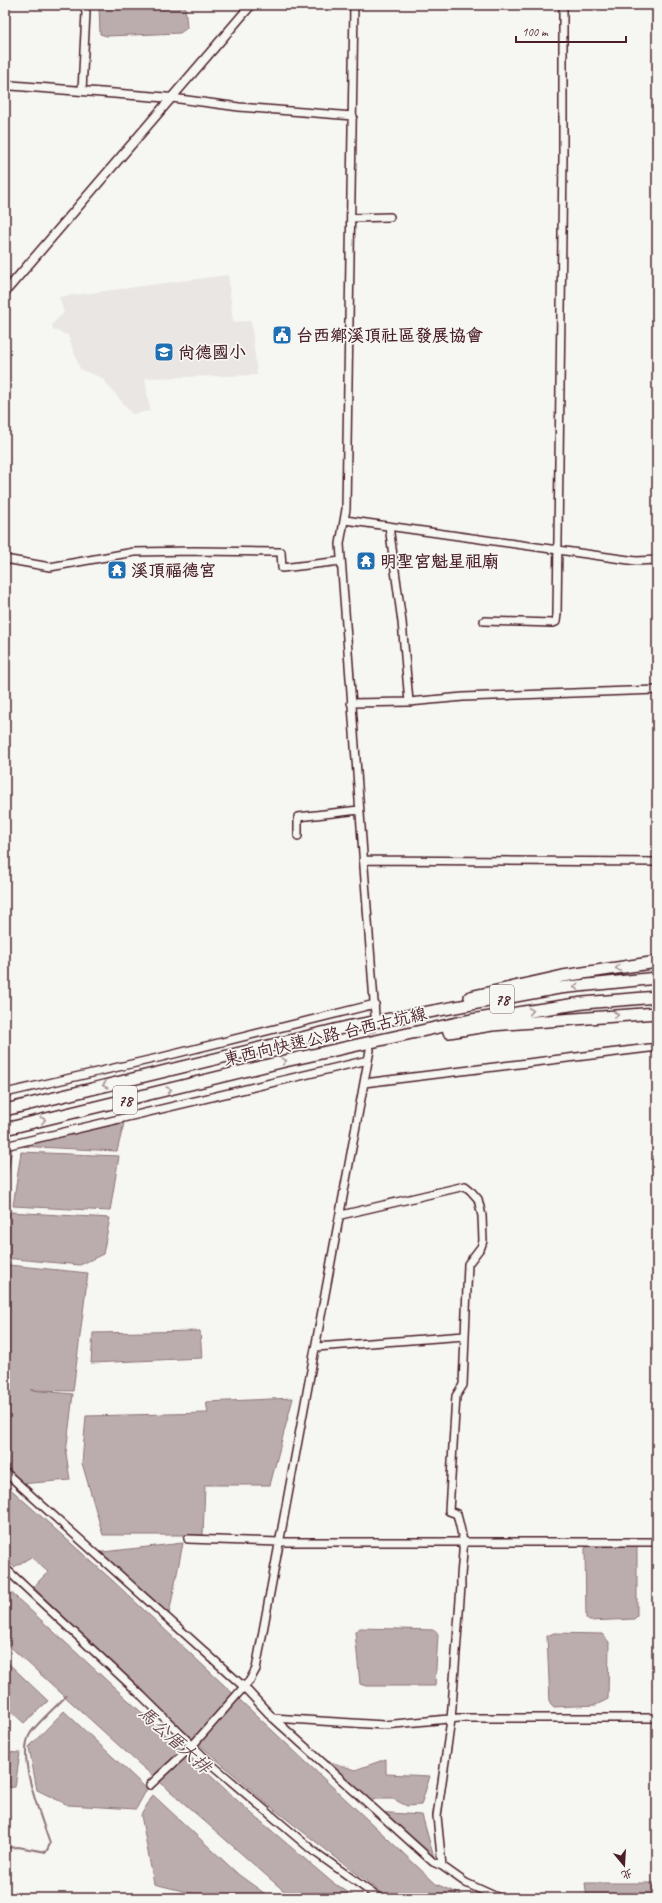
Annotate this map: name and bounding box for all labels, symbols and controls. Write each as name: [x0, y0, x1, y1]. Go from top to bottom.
scale bar: [516, 18, 626, 44]
text: 100 m: [522, 24, 549, 40]
public building icon: 台西鄉溪頂社區發展協會: [271, 324, 293, 346]
place label: 台西鄉溪頂社區發展協會: [296, 325, 483, 346]
school or university icon: 尚德國小: [153, 341, 175, 363]
place label: 尚德國小: [178, 342, 246, 363]
temple icon: 明聖宮魁星祖廟: [355, 550, 377, 572]
place label: 明聖宮魁星祖廟: [380, 551, 499, 572]
temple icon: 溪頂福德宮: [106, 559, 128, 581]
place label: 溪頂福德宮: [131, 560, 216, 581]
one-way arrow: [615, 963, 621, 971]
one-way arrow: [573, 982, 580, 991]
road number: 78: [490, 985, 514, 1013]
street label: 東西向快速公路 台西古坑線: [221, 1003, 429, 1070]
one-way arrow: [528, 1007, 534, 1016]
one-way arrow: [613, 1011, 619, 1019]
one-way arrow: [280, 1058, 287, 1066]
one-way arrow: [102, 1081, 108, 1089]
road number: 78: [113, 1086, 137, 1114]
one-way arrow: [166, 1086, 173, 1094]
one-way arrow: [39, 1116, 46, 1125]
water label: 馬公厝大排: [134, 1702, 217, 1780]
north arrow: [604, 1845, 644, 1885]
text: 北: [620, 1866, 634, 1883]

